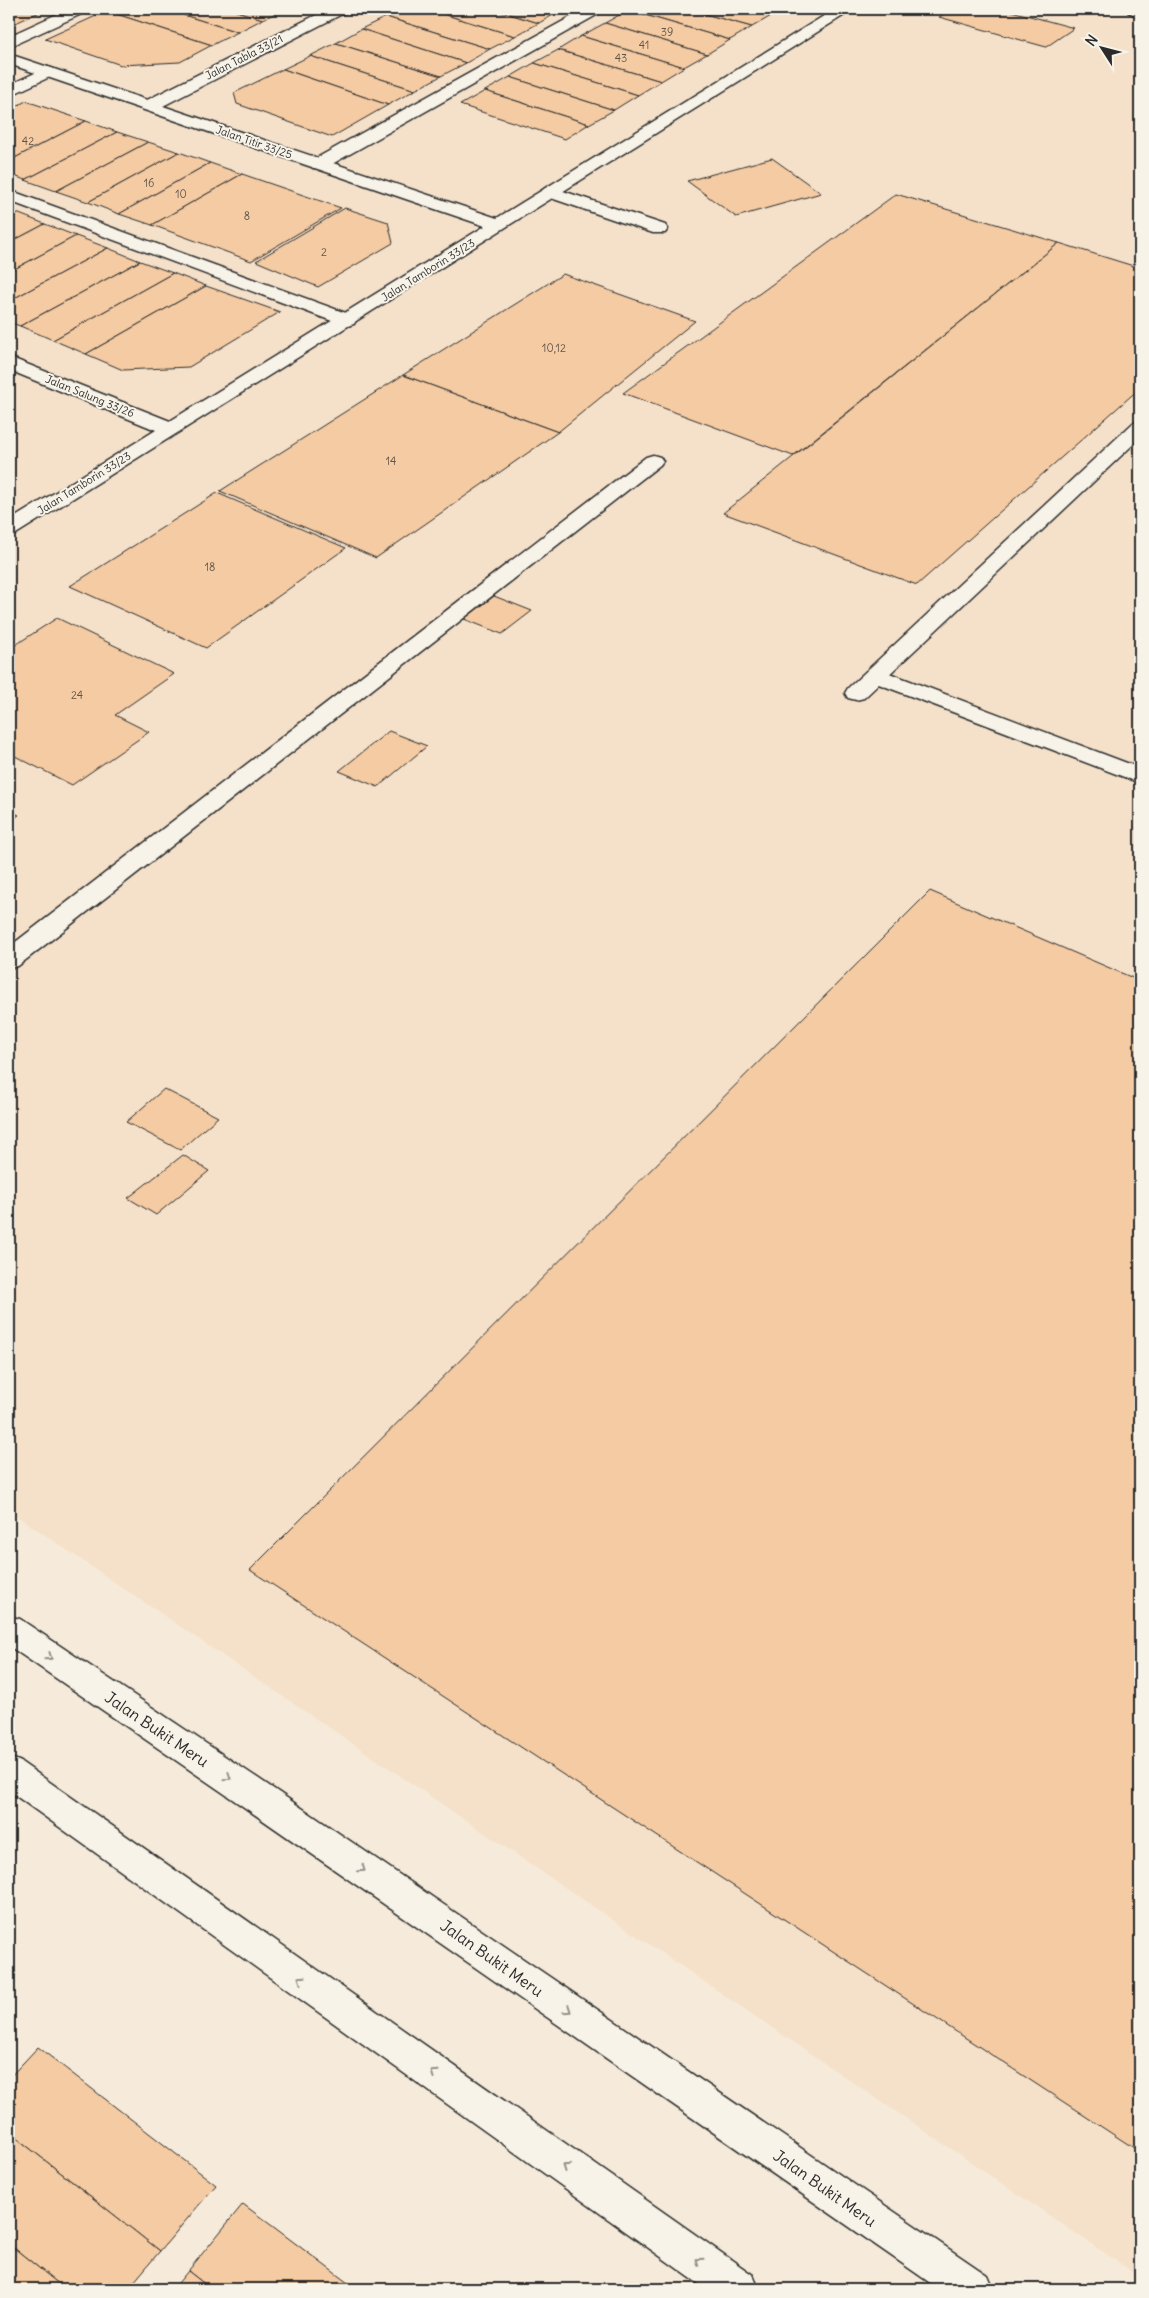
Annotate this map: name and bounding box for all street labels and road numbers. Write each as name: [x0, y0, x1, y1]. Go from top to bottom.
street label: Jalan Tabla 33/21: [203, 31, 285, 83]
street label: Jalan Titir 33/25: [214, 122, 294, 162]
street label: Jalan Tamborin 33/23: [379, 236, 477, 304]
street label: Jalan Salung 33/26: [43, 372, 137, 420]
street label: Jalan Tamborin 33/23: [35, 449, 133, 517]
street label: Jalan Bukit Meru: [101, 1687, 213, 1771]
street label: Jalan Bukit Meru: [437, 1915, 547, 2001]
street label: Jalan Bukit Meru: [770, 2145, 880, 2231]

